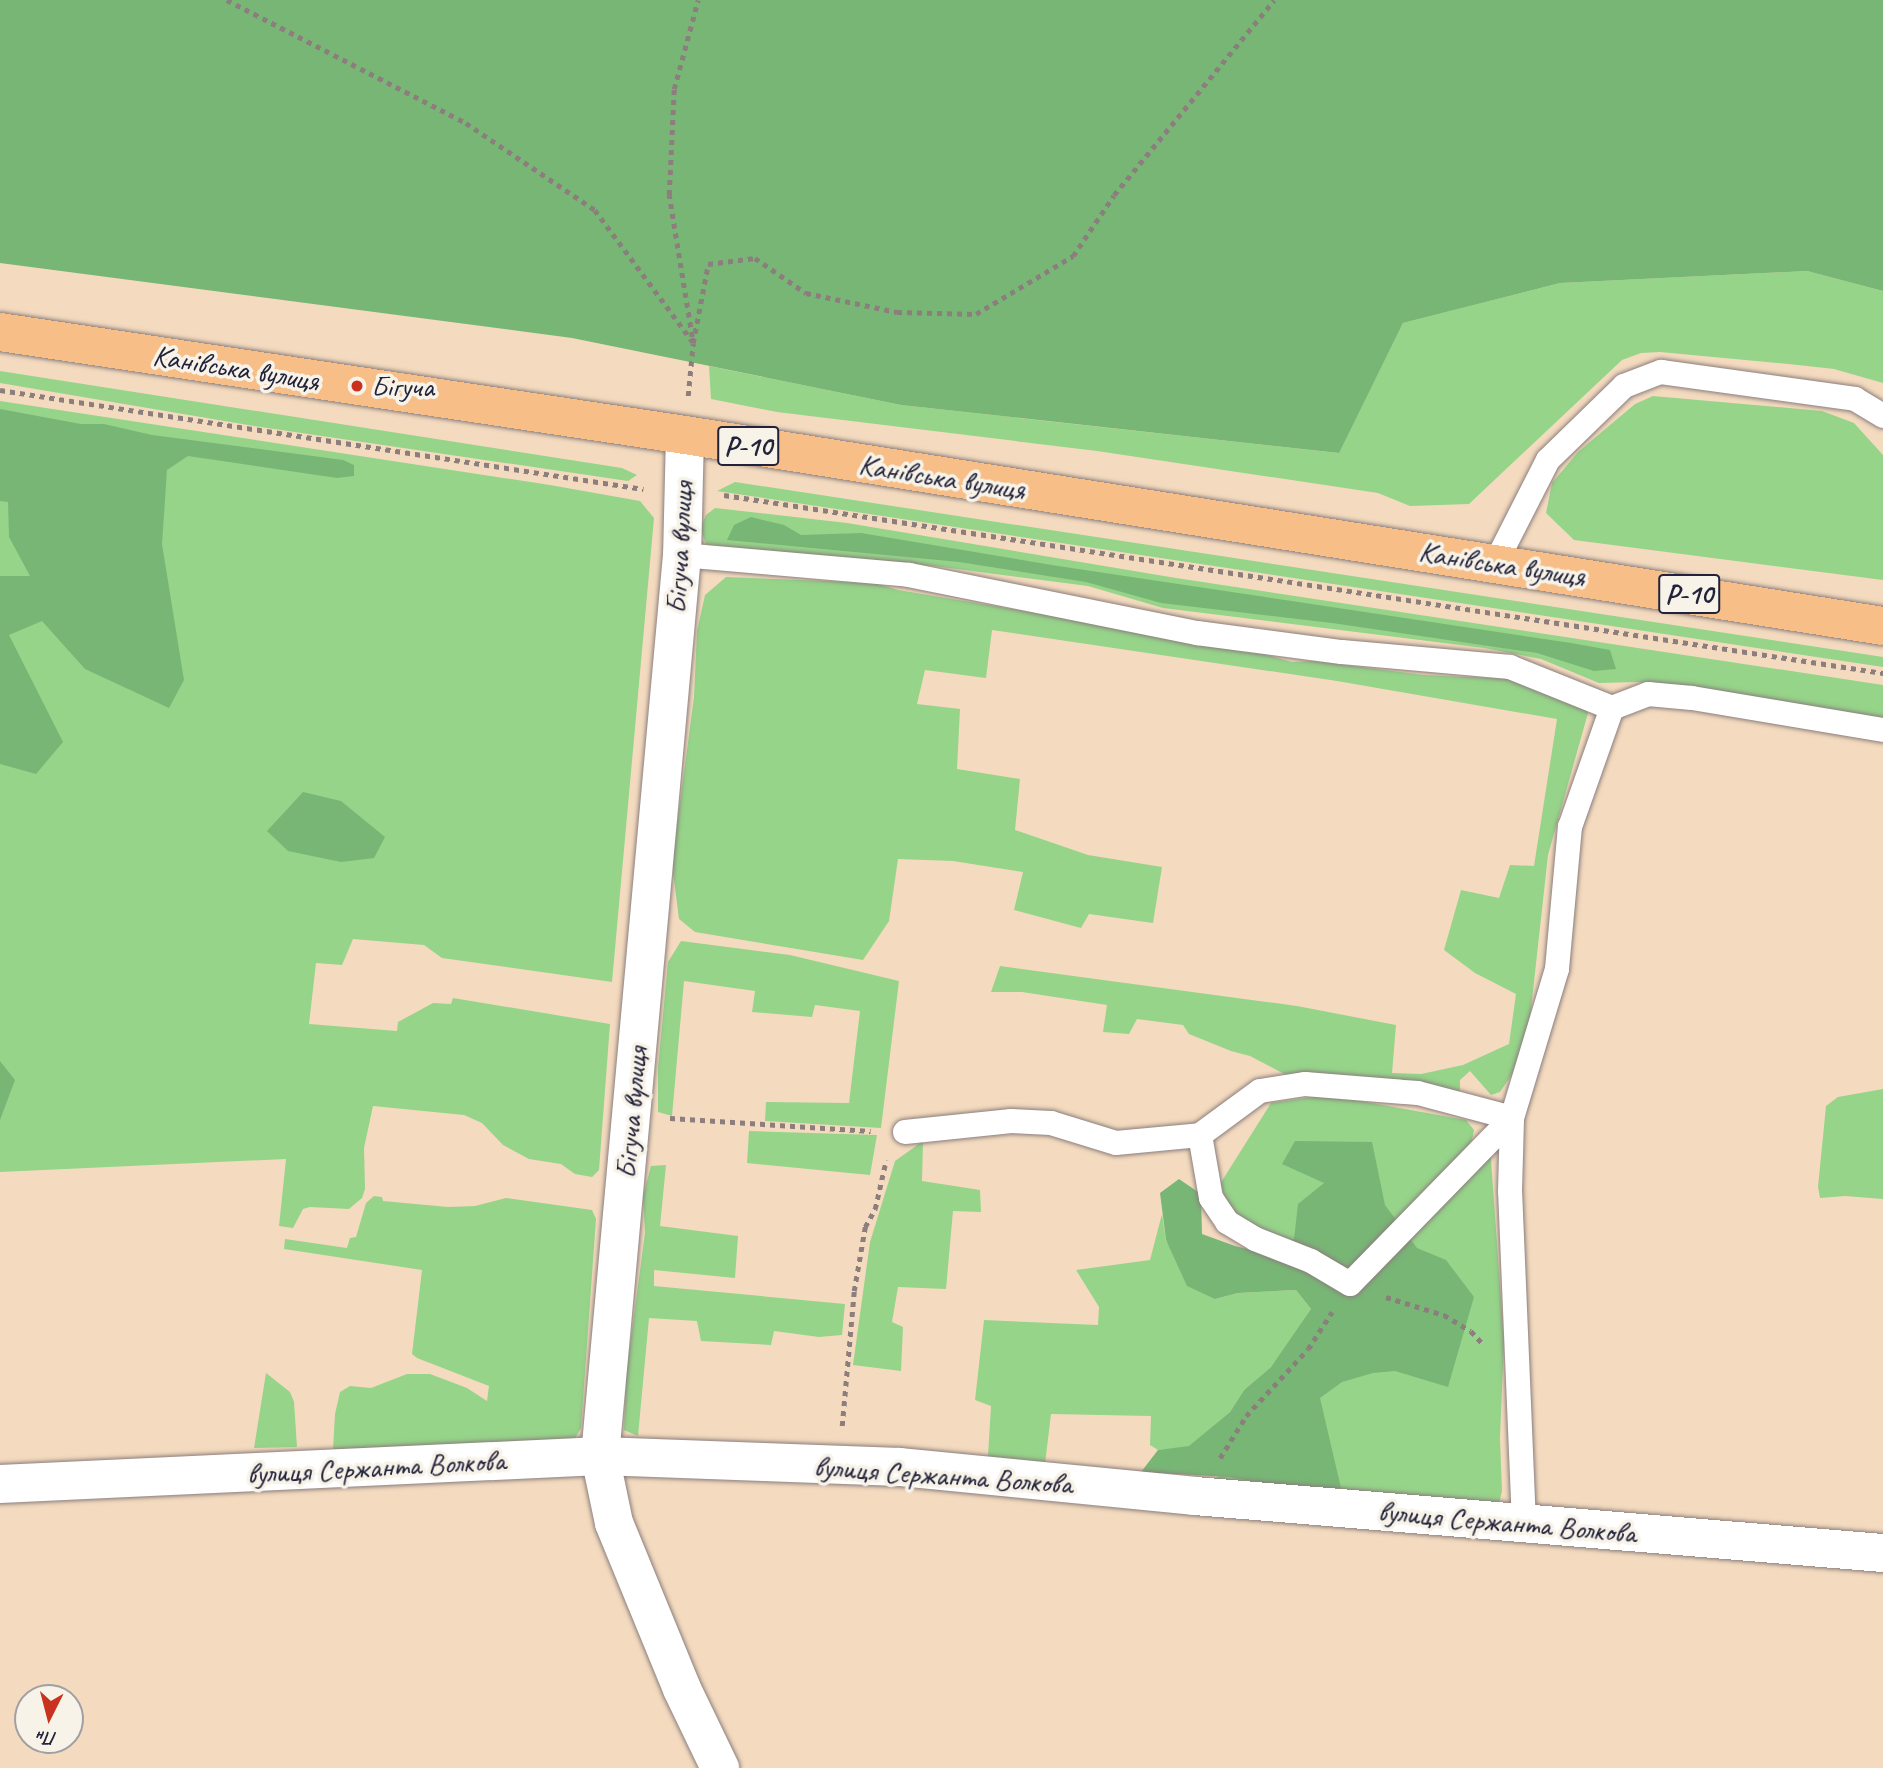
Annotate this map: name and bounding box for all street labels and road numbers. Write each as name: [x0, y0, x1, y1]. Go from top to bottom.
street label: Канівська вулиця: [150, 337, 322, 399]
road number: Р-10: [716, 422, 780, 471]
street label: Канівська вулиця: [856, 446, 1028, 508]
street label: Бігуча вулиця: [658, 480, 700, 616]
street label: Канівська вулиця: [1416, 533, 1588, 595]
road number: Р-10: [1658, 570, 1720, 618]
street label: Бігуча вулиця: [607, 1045, 655, 1181]
street label: вулиця Сержанта Волкова: [245, 1442, 507, 1492]
street label: вулиця Сержанта Волкова: [812, 1448, 1074, 1502]
street label: вулиця Сержанта Волкова: [1376, 1493, 1638, 1551]

